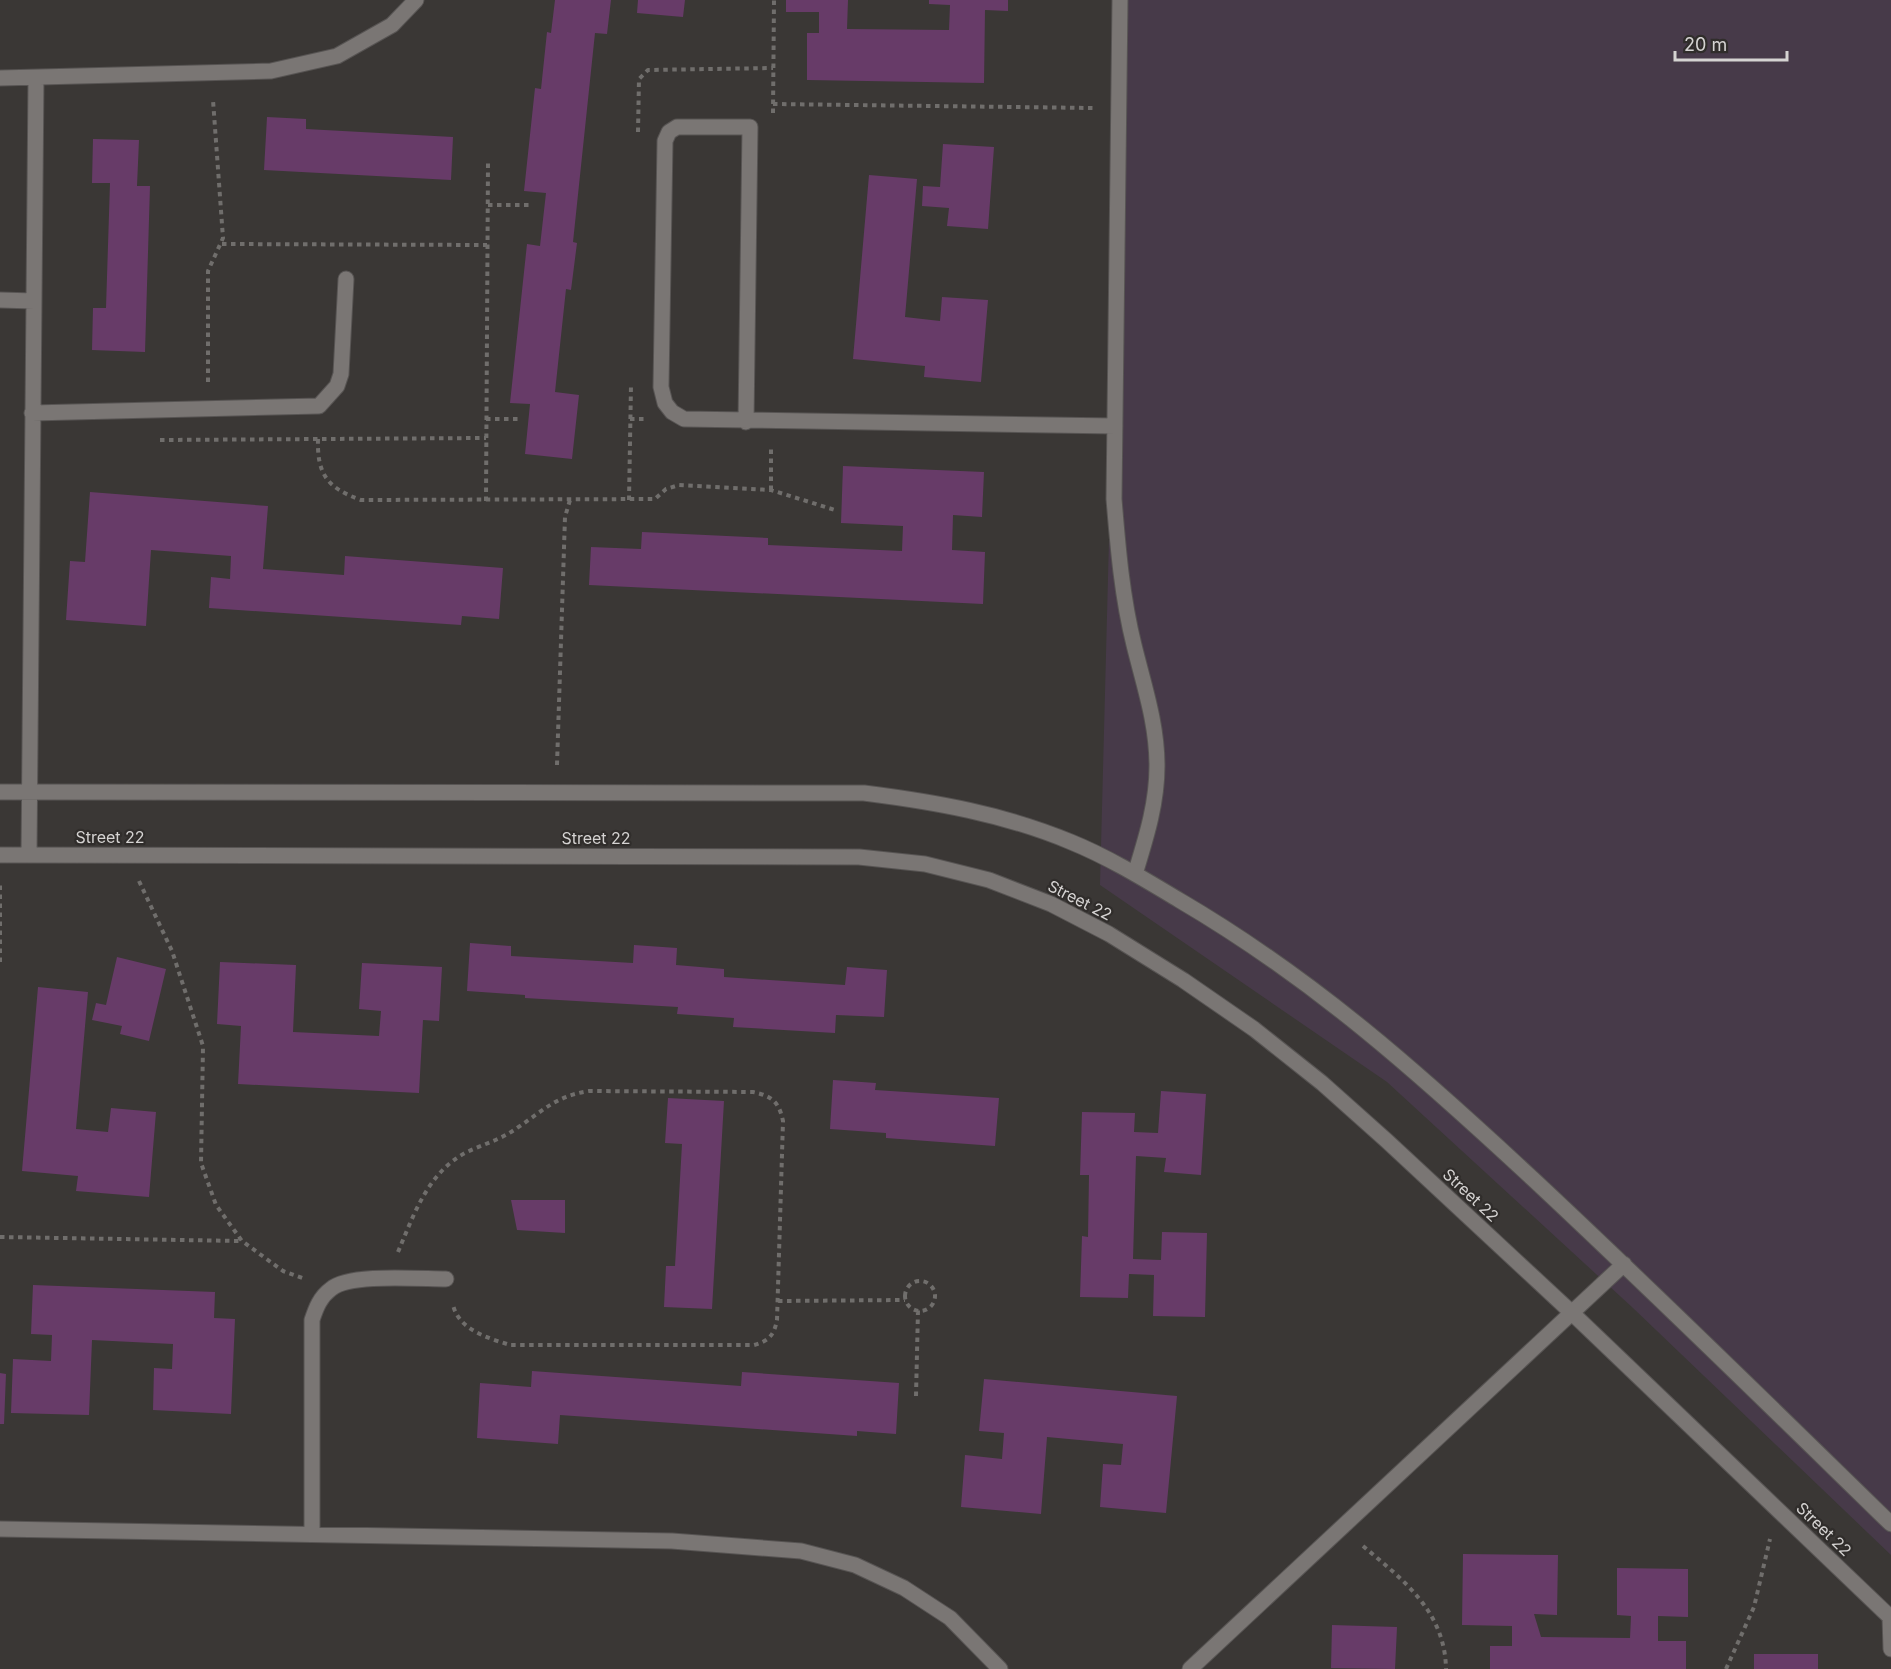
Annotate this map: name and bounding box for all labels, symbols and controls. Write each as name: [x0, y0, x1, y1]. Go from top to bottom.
scale bar: [1675, 24, 1788, 62]
text: 20 m: [1684, 34, 1727, 55]
street label: Street 22: [75, 827, 145, 847]
street label: Street 22: [561, 828, 631, 848]
street label: Street 22: [1045, 875, 1115, 925]
street label: Street 22: [1439, 1164, 1503, 1226]
street label: Street 22: [1792, 1498, 1856, 1560]

